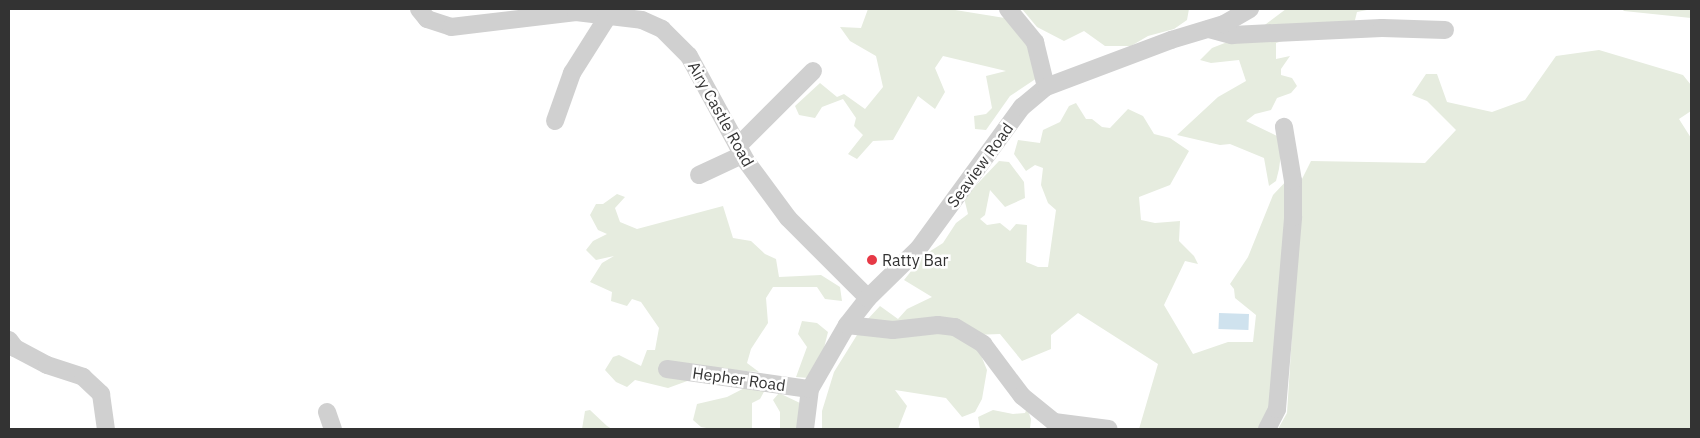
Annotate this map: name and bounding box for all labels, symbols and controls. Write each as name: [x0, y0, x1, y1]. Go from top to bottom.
street label: Airy Castle Road: [684, 58, 758, 170]
street label: Seaview Road: [943, 119, 1017, 211]
place label: Ratty Bar: [882, 250, 948, 270]
marker: Ratty Bar: [866, 254, 878, 266]
street label: Hepher Road: [691, 363, 787, 395]

